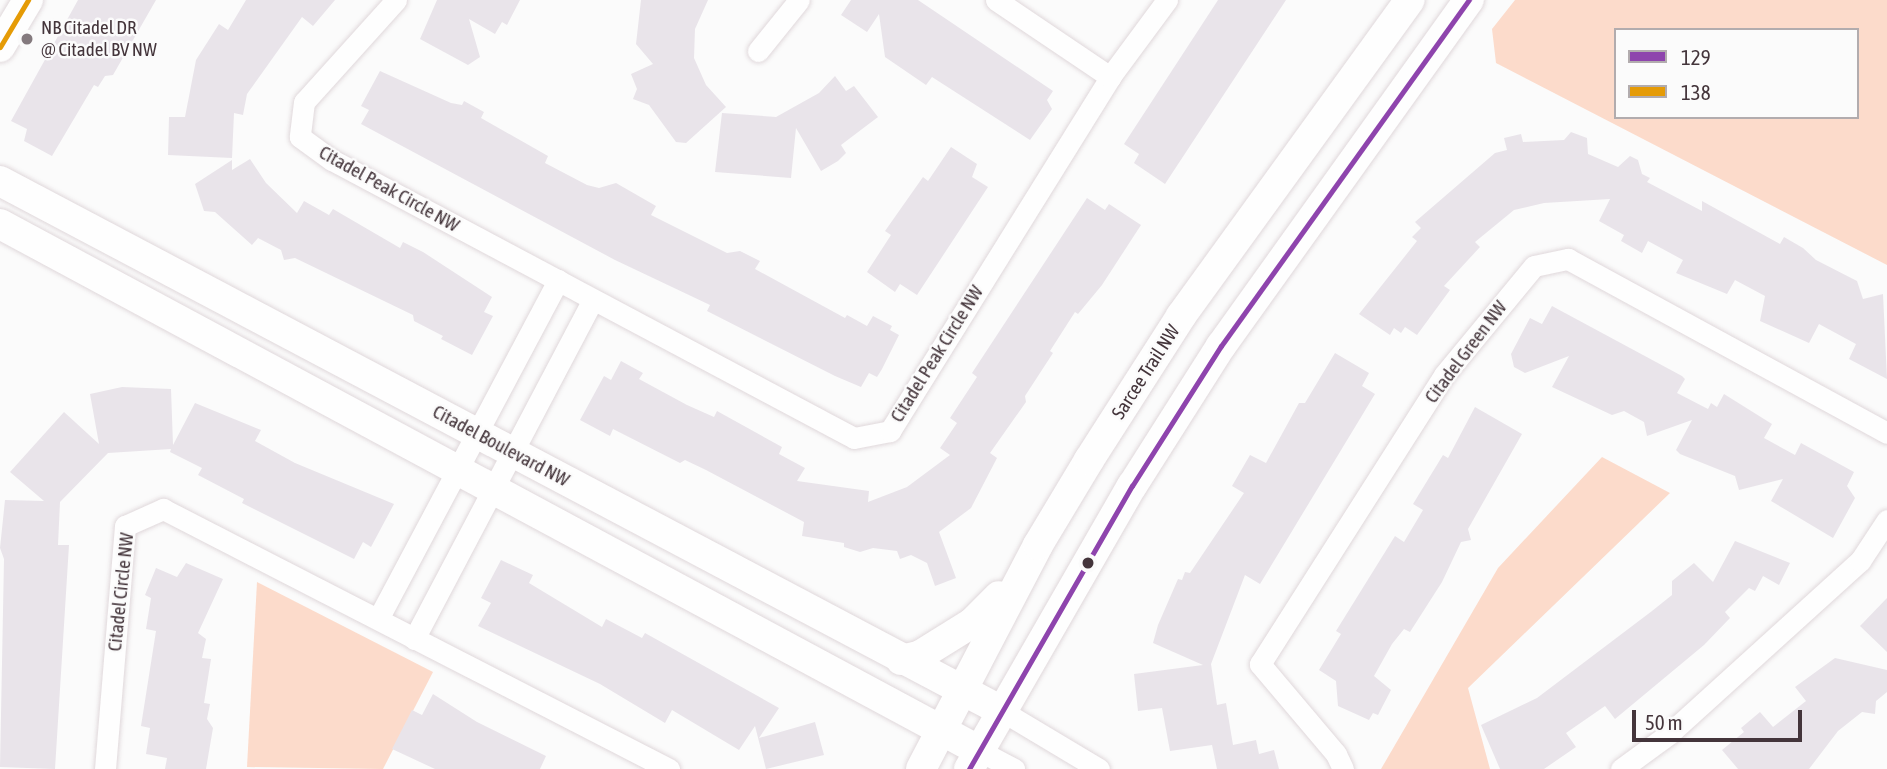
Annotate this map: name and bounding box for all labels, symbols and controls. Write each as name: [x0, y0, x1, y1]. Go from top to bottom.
place label: NB Citadel DR @ Citadel BV NW: [41, 17, 157, 61]
legend: [1614, 28, 1859, 119]
marker: NB Citadel DR @ Citadel BV NW: [19, 31, 35, 47]
text: 129: [1681, 45, 1711, 69]
text: 138: [1681, 80, 1711, 104]
street label: Citadel Peak Circle NW: [315, 141, 463, 237]
street label: Citadel Peak Circle NW: [886, 282, 988, 426]
street label: Citadel Green NW: [1420, 296, 1512, 408]
street label: Sarcee Trail NW: [1107, 321, 1185, 423]
street label: Citadel Boulevard NW: [429, 400, 573, 492]
street label: Citadel Circle NW: [103, 532, 139, 652]
unlabelled marker: [1081, 556, 1095, 570]
scale bar: [1635, 696, 1805, 740]
text: 50 m: [1645, 710, 1683, 734]

